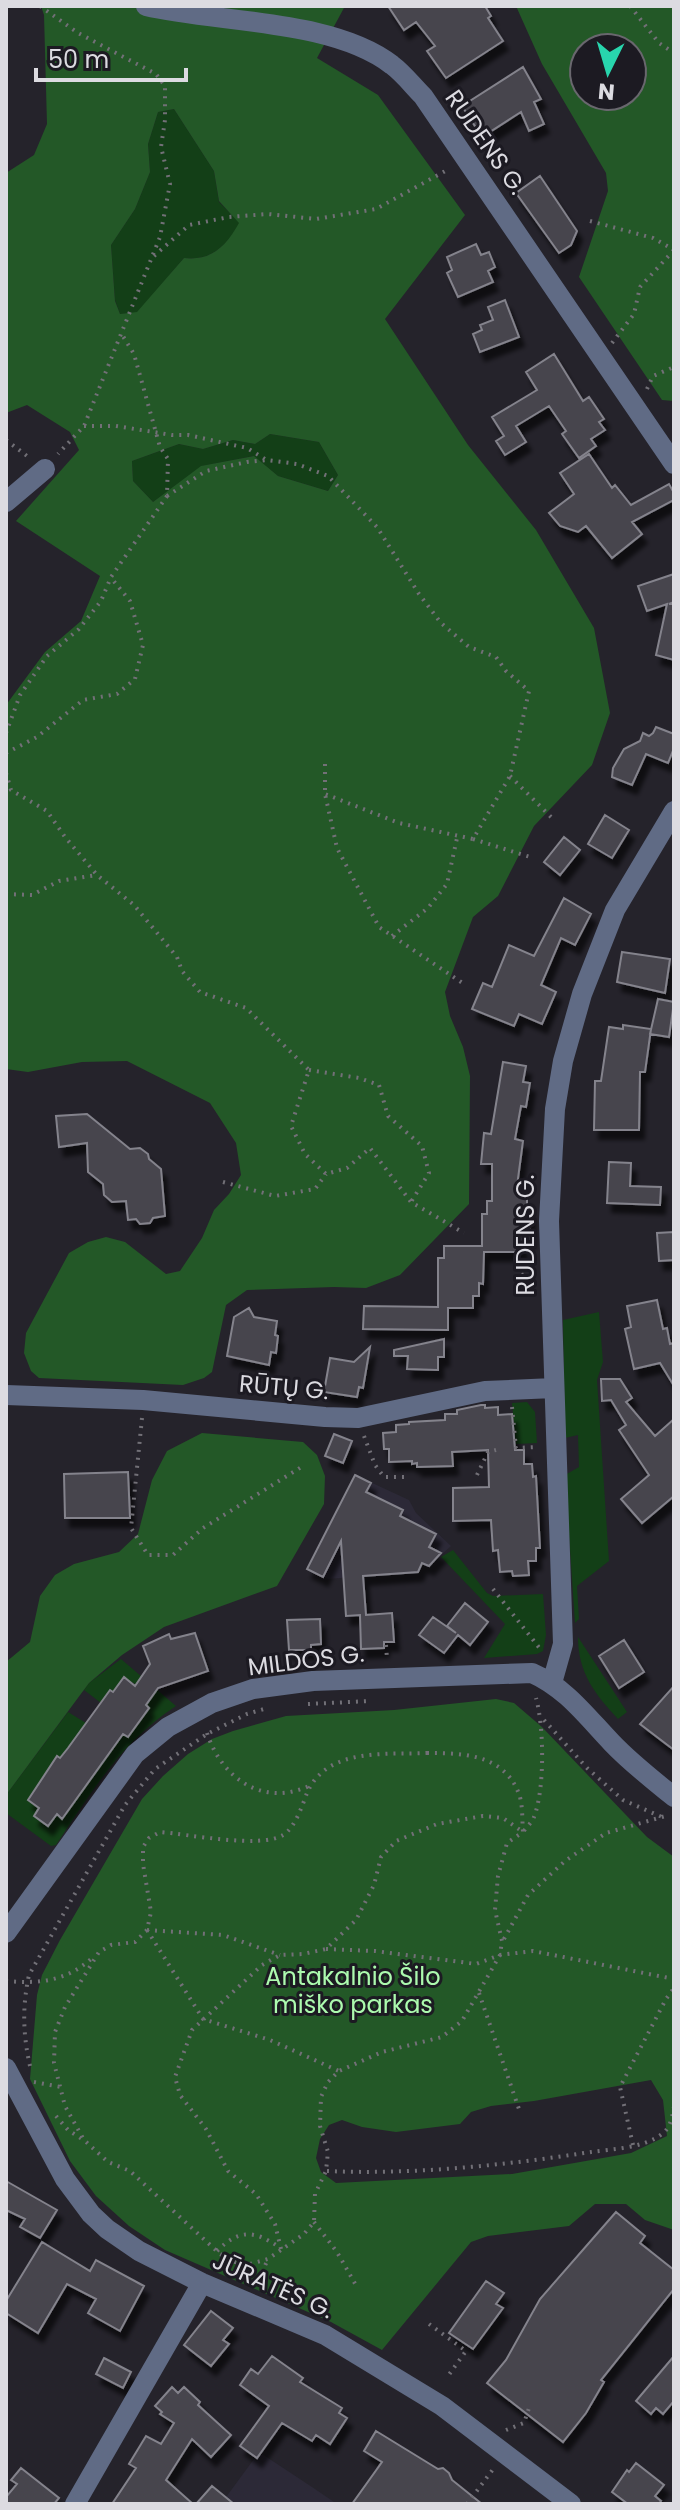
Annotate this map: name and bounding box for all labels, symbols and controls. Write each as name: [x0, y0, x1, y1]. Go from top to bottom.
scale bar: [36, 32, 186, 82]
north arrow: [568, 32, 648, 112]
text: 50 m: [48, 43, 109, 76]
text: N: [597, 75, 616, 108]
street label: RUDENS G.: [438, 83, 534, 201]
street label: RUDENS G.: [509, 1174, 542, 1296]
street label: RŪTŲ G.: [238, 1367, 330, 1407]
street label: MILDOS G.: [246, 1636, 366, 1684]
park label: Antakalnio Šilo miško parkas: [265, 1960, 441, 2021]
street label: JŪRATĖS G.: [207, 2244, 339, 2326]

